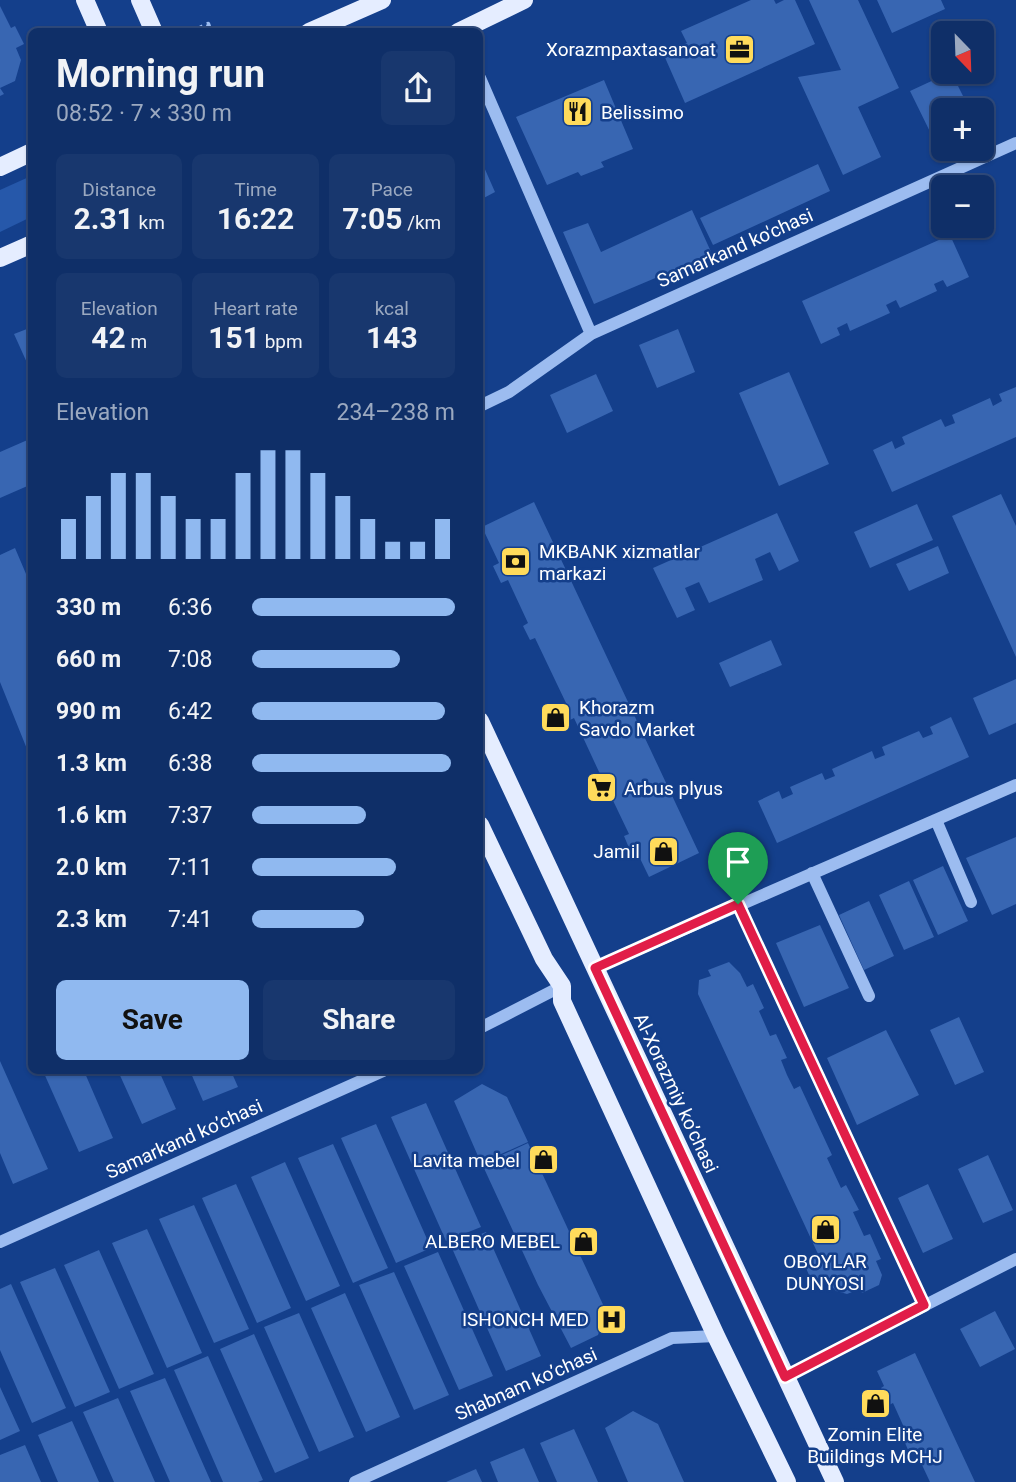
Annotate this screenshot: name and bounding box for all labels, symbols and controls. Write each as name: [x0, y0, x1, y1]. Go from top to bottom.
north arrow: [931, 21, 994, 84]
map controls: [931, 21, 994, 238]
office icon: Xorazmpaxtasanoat: [722, 32, 756, 66]
place label: Xorazmpaxtasanoat: [546, 38, 716, 61]
button: share: [381, 51, 455, 125]
text: Morning run: [56, 52, 265, 96]
restaurant icon: Belissimo: [561, 95, 595, 129]
button: +: [931, 98, 994, 161]
text: 08:52 · 7 × 330 m: [56, 100, 232, 127]
place label: Belissimo: [601, 101, 684, 124]
button: −: [931, 175, 994, 238]
text: Distance: [82, 178, 156, 201]
text: Time: [234, 178, 277, 201]
text: Pace: [371, 178, 413, 201]
text: 2.31: [73, 201, 134, 236]
text: 16:22: [217, 201, 294, 236]
text: 7:05: [342, 201, 402, 236]
street label: Samarkand ko'chasi: [654, 203, 816, 293]
text: km: [134, 211, 165, 234]
text: /km: [402, 211, 441, 234]
text: Elevation: [81, 297, 158, 320]
text: Heart rate: [213, 297, 298, 320]
text: kcal: [375, 297, 409, 320]
text: 42: [91, 320, 126, 355]
text: 151: [208, 320, 260, 355]
text: 143: [366, 320, 418, 355]
text: m: [126, 330, 147, 353]
text: bpm: [260, 330, 303, 353]
text: Elevation: [56, 399, 149, 426]
text: 234–238 m: [336, 399, 455, 426]
place label: MKBANK xizmatlar markazi: [539, 540, 701, 585]
bank icon: MKBANK xizmatlar markazi: [499, 545, 533, 579]
text: 330 m: [56, 594, 121, 621]
text: 6:36: [168, 594, 212, 621]
text: 660 m: [56, 646, 121, 673]
text: 7:08: [168, 646, 212, 673]
place label: Khorazm Savdo Market: [579, 696, 695, 741]
text: 990 m: [56, 698, 121, 725]
text: 6:42: [168, 698, 212, 725]
shop icon: Khorazm Savdo Market: [539, 701, 573, 735]
text: 1.3 km: [56, 750, 127, 777]
text: 6:38: [168, 750, 212, 777]
supermarket icon: Arbus plyus: [584, 771, 618, 805]
place label: Arbus plyus: [624, 777, 723, 800]
text: 1.6 km: [56, 802, 127, 829]
text: 7:37: [168, 802, 212, 829]
pin: [708, 832, 768, 904]
shop icon: Jamil: [646, 834, 680, 868]
place label: Jamil: [593, 840, 640, 863]
icon: arrive: [719, 843, 757, 881]
text: 2.0 km: [56, 854, 127, 881]
text: 7:11: [168, 854, 212, 881]
text: 2.3 km: [56, 906, 127, 933]
text: 7:41: [168, 906, 212, 933]
button: Save: [56, 980, 249, 1060]
button: Share: [263, 980, 455, 1060]
street label: Al-Xorazmiy ko’chasi: [629, 1009, 723, 1177]
street label: Samarkand ko’chasi: [102, 1094, 266, 1184]
shop icon: Lavita mebel: [526, 1143, 560, 1177]
place label: Lavita mebel: [412, 1149, 520, 1172]
shop icon: OBOYLAR DUNYOSI: [808, 1213, 842, 1247]
shop icon: ALBERO MEBEL: [566, 1224, 600, 1258]
place label: ALBERO MEBEL: [425, 1230, 560, 1253]
place label: OBOYLAR DUNYOSI: [783, 1250, 867, 1295]
hospital icon: ISHONCH MED: [595, 1302, 629, 1336]
place label: ISHONCH MED: [462, 1308, 589, 1331]
street label: Shabnam ko’chasi: [451, 1342, 601, 1426]
shop icon: Zomin Elite Buildings MCHJ: [858, 1386, 892, 1420]
place label: Zomin Elite Buildings MCHJ: [807, 1423, 943, 1468]

